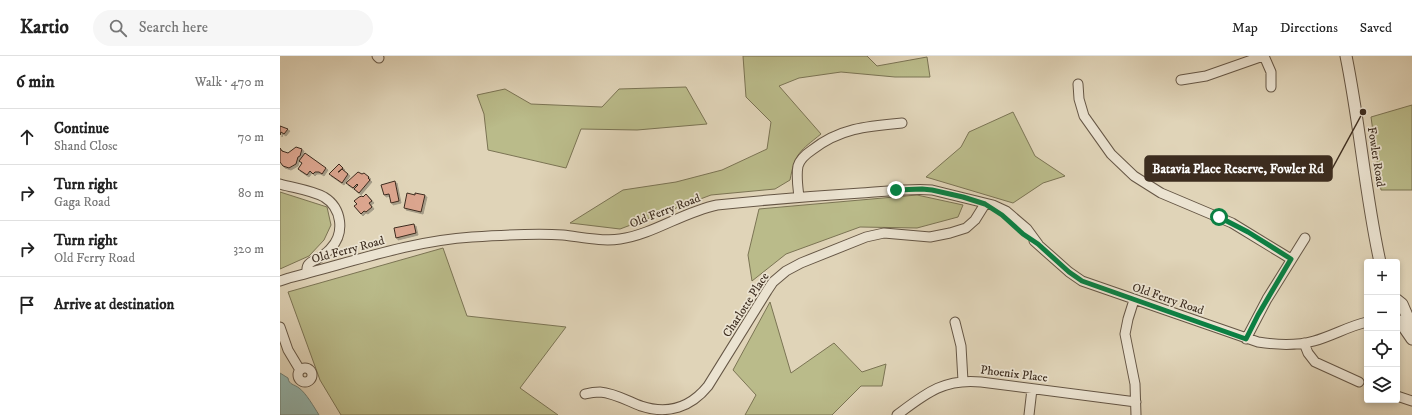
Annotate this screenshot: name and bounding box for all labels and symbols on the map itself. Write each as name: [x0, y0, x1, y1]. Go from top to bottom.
street label: Fowler Road: [1364, 126, 1388, 188]
callout: Batavia Place Reserve, Fowler Rd: [1145, 156, 1332, 181]
text: Batavia Place Reserve, Fowler Rd: [1152, 161, 1324, 177]
route end: [887, 181, 905, 199]
street label: Old Ferry Road: [627, 191, 703, 231]
route start: [1210, 208, 1228, 226]
street label: Old Ferry Road: [310, 233, 386, 267]
street label: Charlotte Place: [720, 270, 772, 340]
street label: Old Ferry Road: [1130, 280, 1206, 318]
street label: Phoenix Place: [980, 362, 1048, 386]

